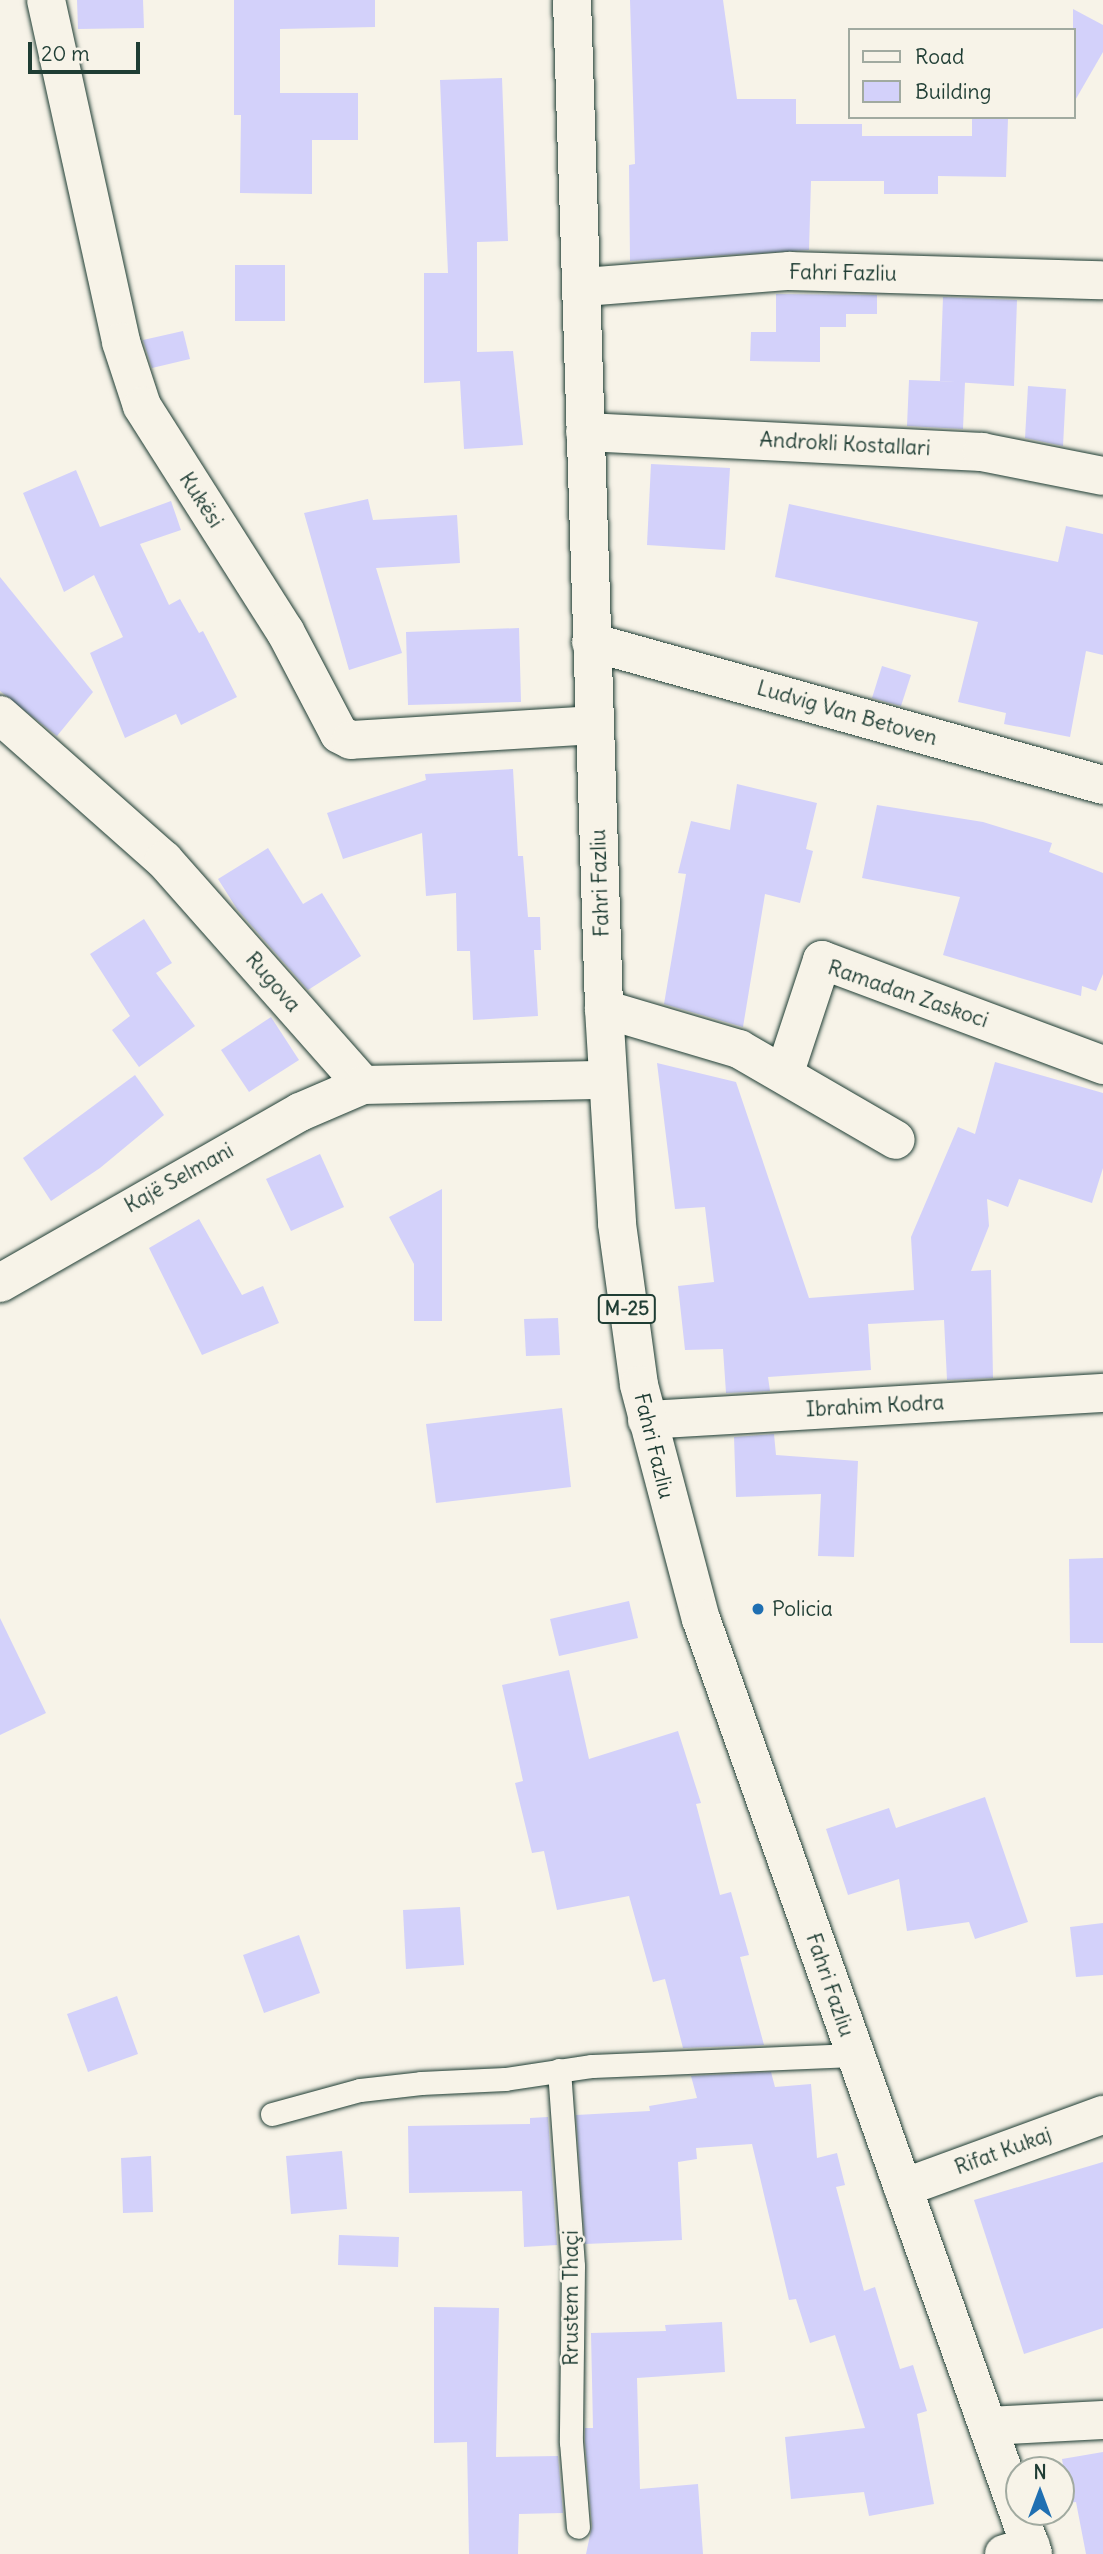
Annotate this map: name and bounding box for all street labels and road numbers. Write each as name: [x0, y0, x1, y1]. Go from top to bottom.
street label: Fahri Fazliu: [789, 259, 897, 287]
street label: Androkli Kostallari: [759, 427, 931, 461]
street label: Kukësi: [174, 468, 228, 532]
street label: Ludvig Van Betoven: [754, 675, 940, 751]
street label: Fahri Fazliu: [586, 829, 614, 937]
street label: Rugova: [240, 947, 306, 1017]
street label: Ramadan Zaskoci: [825, 955, 991, 1033]
street label: Kajë Selmani: [120, 1138, 238, 1218]
road number: M-25: [597, 1294, 657, 1324]
street label: Ibrahim Kodra: [805, 1390, 945, 1422]
street label: Fahri Fazliu: [629, 1391, 679, 1501]
street label: Fahri Fazliu: [801, 1930, 859, 2040]
street label: Rifat Kukaj: [951, 2122, 1055, 2180]
street label: Rrustem Thaçi: [558, 2230, 584, 2366]

